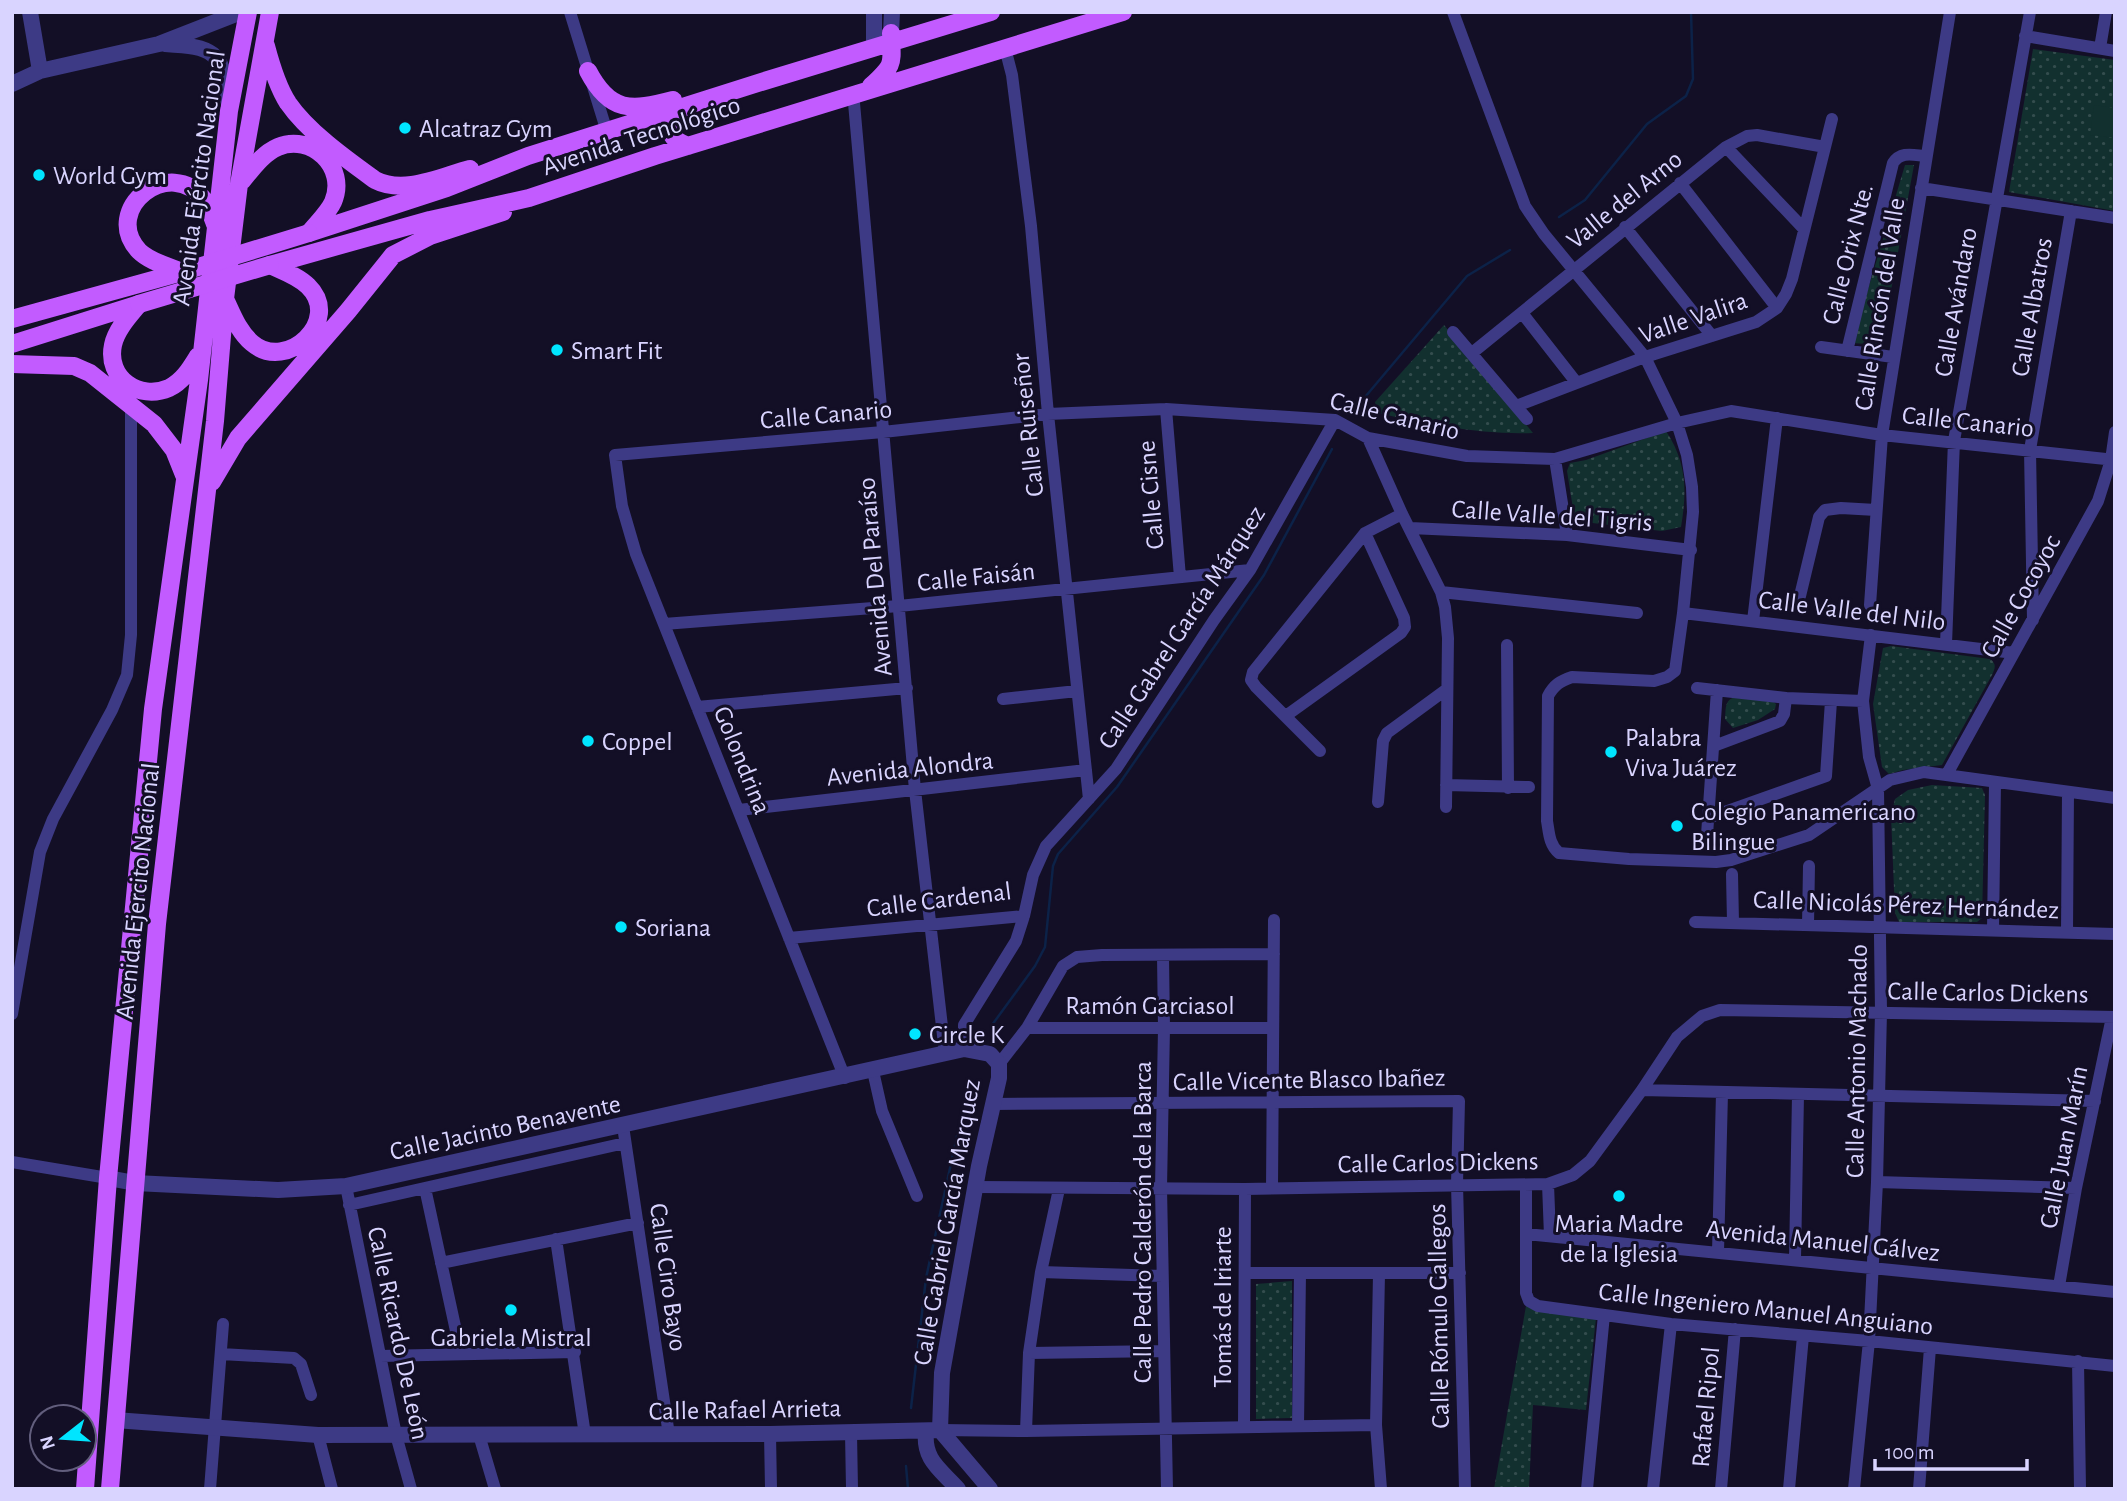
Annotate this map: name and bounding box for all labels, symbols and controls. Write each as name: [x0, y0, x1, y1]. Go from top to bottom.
street label: Avenida Ejército Nacional: [168, 49, 230, 307]
street label: Avenida Tecnológico: [539, 92, 744, 180]
place label: Alcatraz Gym: [419, 116, 553, 142]
marker: Alcatraz Gym: [397, 120, 413, 136]
street label: Valle del Arno: [1562, 146, 1687, 254]
place label: World Gym: [53, 163, 167, 189]
marker: World Gym: [31, 167, 47, 183]
street label: Calle Orix Nte.: [1818, 181, 1878, 327]
street label: Calle Rincón del Valle: [1850, 196, 1910, 413]
street label: Calle Avándaro: [1930, 225, 1982, 379]
street label: Calle Albatros: [2007, 236, 2057, 379]
street label: Valle Valira: [1636, 287, 1751, 349]
place label: Smart Fit: [571, 338, 662, 364]
marker: Smart Fit: [549, 342, 565, 358]
street label: Calle Ruiseñor: [1007, 351, 1048, 498]
street label: Calle Canario: [1327, 387, 1462, 445]
street label: Calle Canario: [759, 396, 893, 434]
street label: Calle Canario: [1901, 402, 2035, 442]
street label: Calle Cisne: [1133, 439, 1169, 551]
street label: Avenida Del Paraíso: [853, 476, 897, 677]
street label: Calle Valle del Tigris: [1451, 496, 1653, 536]
street label: Calle Gabrel García Márquez: [1094, 501, 1270, 754]
street label: Calle Cocoyoc: [1976, 531, 2065, 662]
street label: Calle Faisán: [916, 558, 1036, 596]
street label: Calle Valle del Nilo: [1757, 587, 1947, 635]
street label: Golondrina: [709, 703, 775, 818]
place label: Palabra Viva Juárez: [1625, 725, 1737, 781]
place label: Coppel: [602, 729, 673, 755]
marker: Coppel: [580, 733, 596, 749]
marker: Palabra Viva Juárez: [1603, 744, 1619, 760]
street label: Avenida Alondra: [825, 747, 995, 791]
street label: Avenida Ejercito Nacional: [112, 762, 164, 1021]
place label: Colegio Panamericano Bilingue: [1691, 799, 1916, 855]
marker: Colegio Panamericano Bilingue: [1669, 818, 1685, 834]
street label: Calle Cardenal: [865, 878, 1013, 922]
street label: Calle Nicolás Pérez Hernández: [1753, 887, 2059, 923]
place label: Soriana: [635, 915, 711, 941]
marker: Soriana: [613, 919, 629, 935]
street label: Calle Antonio Machado: [1842, 944, 1872, 1178]
street label: Calle Carlos Dickens: [1887, 978, 2089, 1008]
street label: Ramón Garciasol: [1065, 993, 1235, 1019]
place label: Circle K: [929, 1022, 1005, 1048]
marker: Circle K: [907, 1026, 923, 1042]
street label: Calle Pedro Calderón de la Barca: [1130, 1061, 1156, 1383]
street label: Calle Juan Marín: [2035, 1064, 2093, 1231]
street label: Calle Vicente Blasco Ibañez: [1173, 1065, 1445, 1095]
street label: Calle Gabriel García Marquez: [909, 1077, 985, 1367]
street label: Calle Jacinto Benavente: [387, 1091, 623, 1165]
street label: Calle Carlos Dickens: [1337, 1148, 1539, 1178]
marker: Maria Madre de la Iglesia: [1611, 1188, 1627, 1204]
street label: Calle Ciro Bayo: [645, 1202, 691, 1353]
street label: Calle Rómulo Gallegos: [1424, 1203, 1454, 1429]
place label: Maria Madre de la Iglesia: [1554, 1211, 1684, 1267]
street label: Avenida Manuel Gálvez: [1705, 1216, 1941, 1266]
street label: Calle Ricardo De León: [363, 1224, 433, 1442]
street label: Tomás de Iriarte: [1210, 1226, 1236, 1388]
street label: Calle Ingeniero Manuel Anguiano: [1597, 1278, 1934, 1339]
marker: Gabriela Mistral: [503, 1302, 519, 1318]
place label: Gabriela Mistral: [430, 1325, 592, 1351]
street label: Rafael Ripol: [1688, 1346, 1724, 1469]
street label: Calle Rafael Arrieta: [648, 1395, 842, 1425]
north arrow: [28, 1403, 98, 1473]
scale bar: [1875, 1428, 2027, 1472]
text: N: [37, 1433, 59, 1452]
text: 100 m: [1885, 1442, 1935, 1463]

